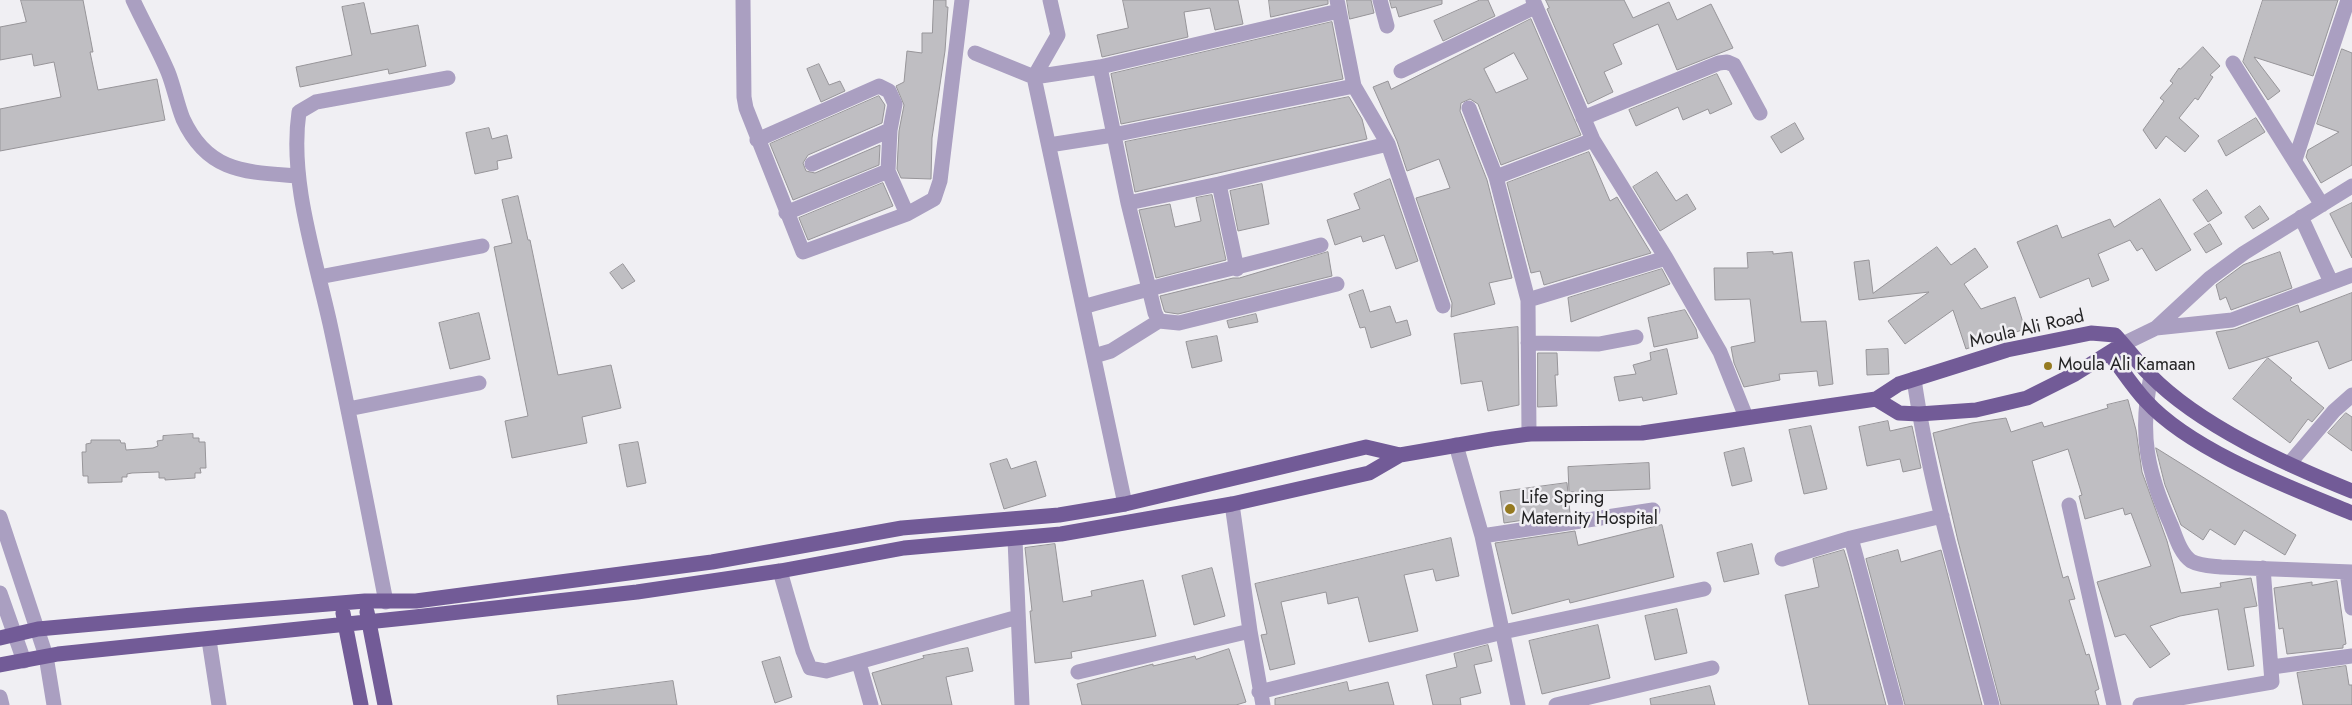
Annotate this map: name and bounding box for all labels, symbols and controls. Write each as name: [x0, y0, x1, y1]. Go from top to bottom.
street label: Moula Ali Road: [1968, 306, 2086, 354]
place label: Moula Ali Kamaan: [2058, 355, 2196, 377]
marker: Moula Ali Kamaan: [2042, 360, 2054, 372]
place label: Life Spring Maternity Hospital: [1521, 488, 1658, 530]
marker: Life Spring Maternity Hospital: [1503, 502, 1517, 516]

